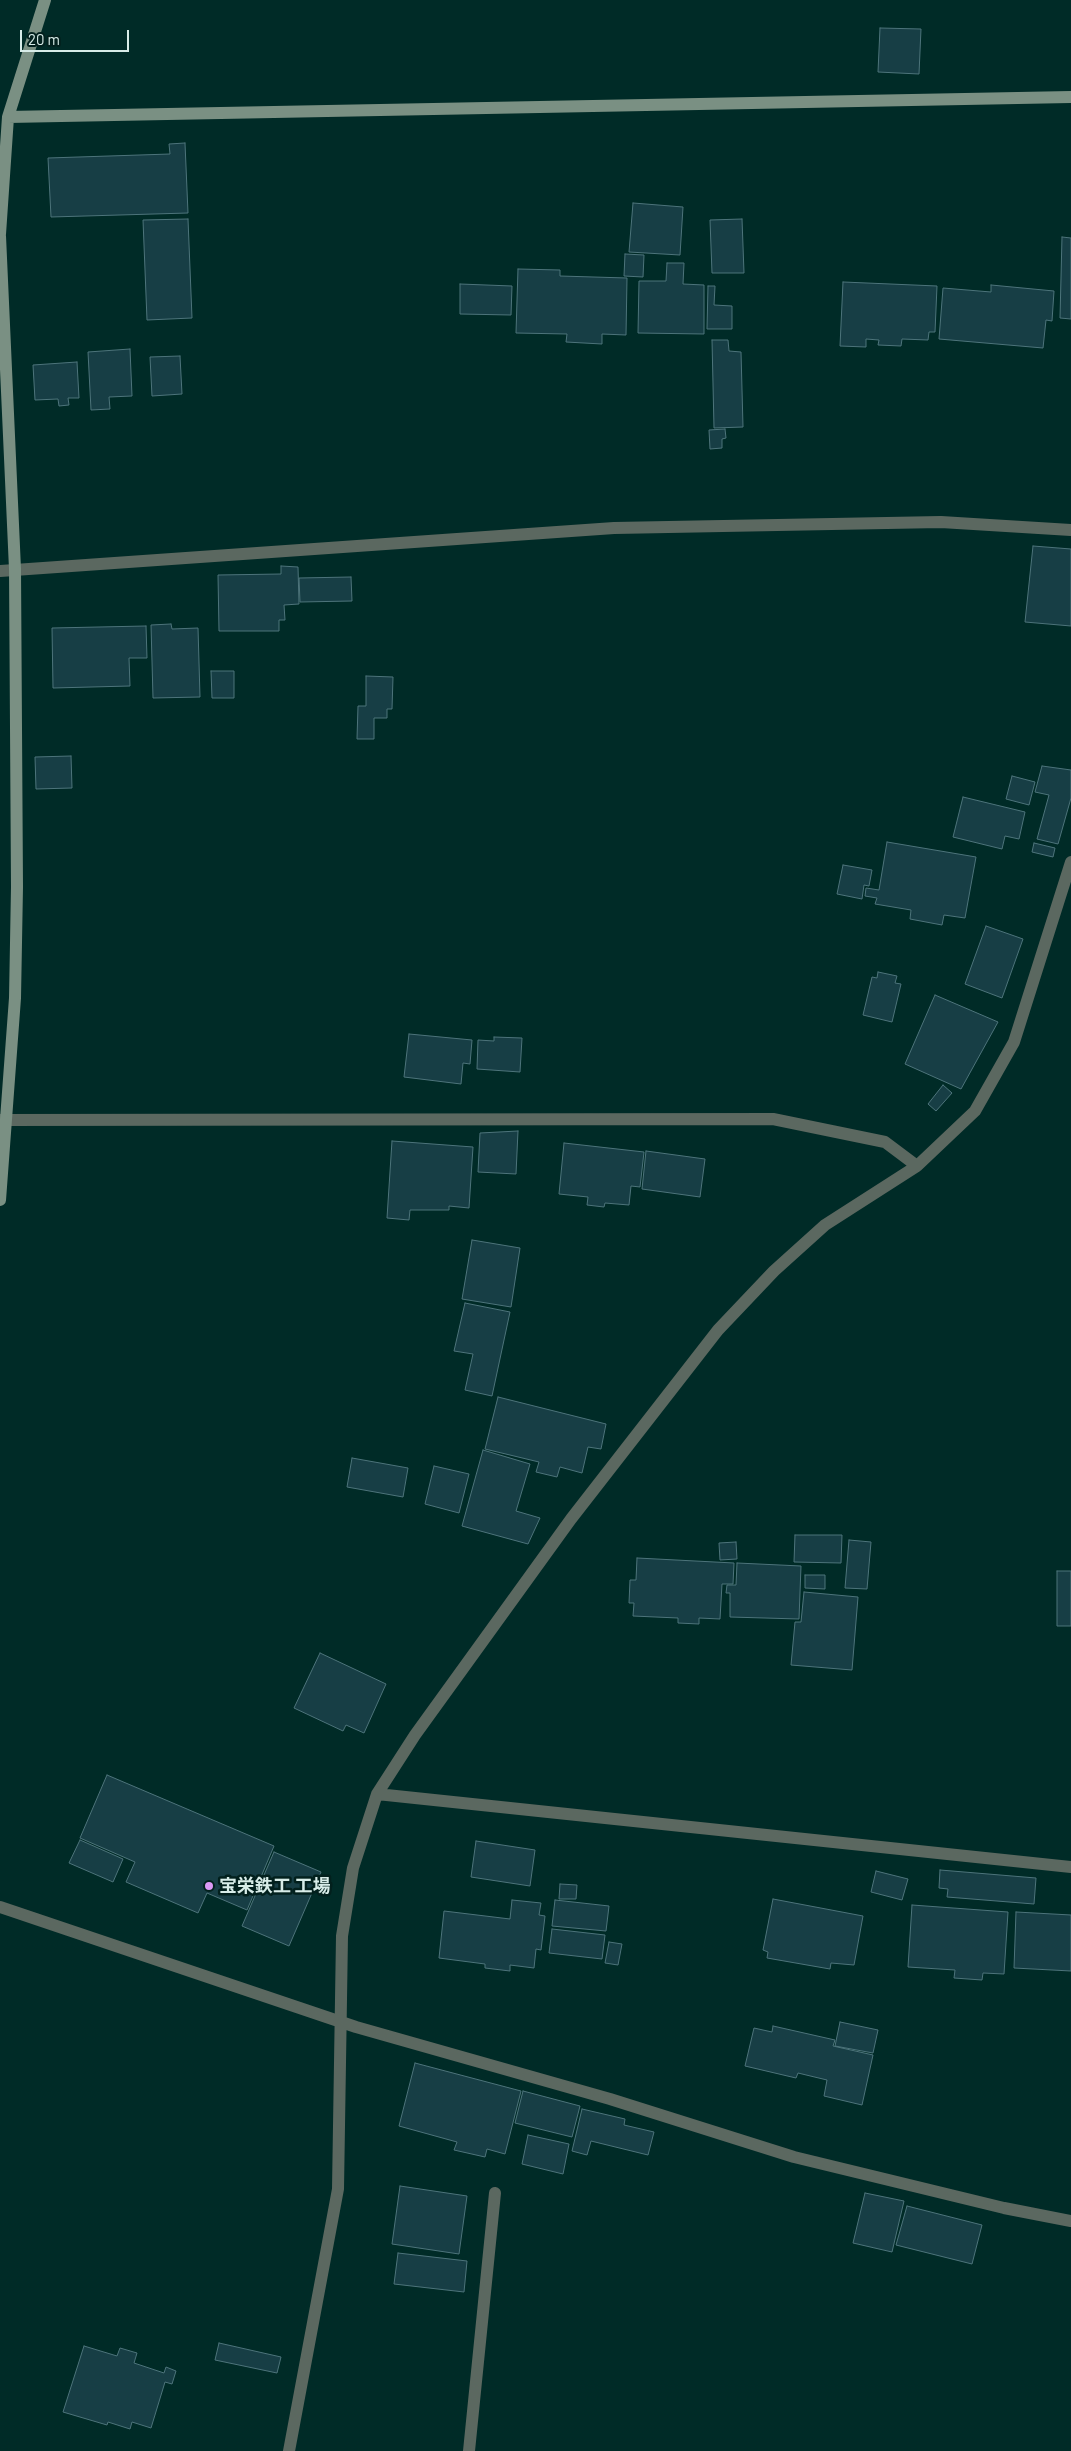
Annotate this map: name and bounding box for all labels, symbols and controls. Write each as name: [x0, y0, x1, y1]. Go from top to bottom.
scale bar: [22, 20, 131, 52]
text: 20 m: [28, 30, 60, 48]
place label: 宝栄鉄工 工場: [219, 1875, 331, 1897]
marker: 宝栄鉄工 工場: [203, 1880, 215, 1892]

